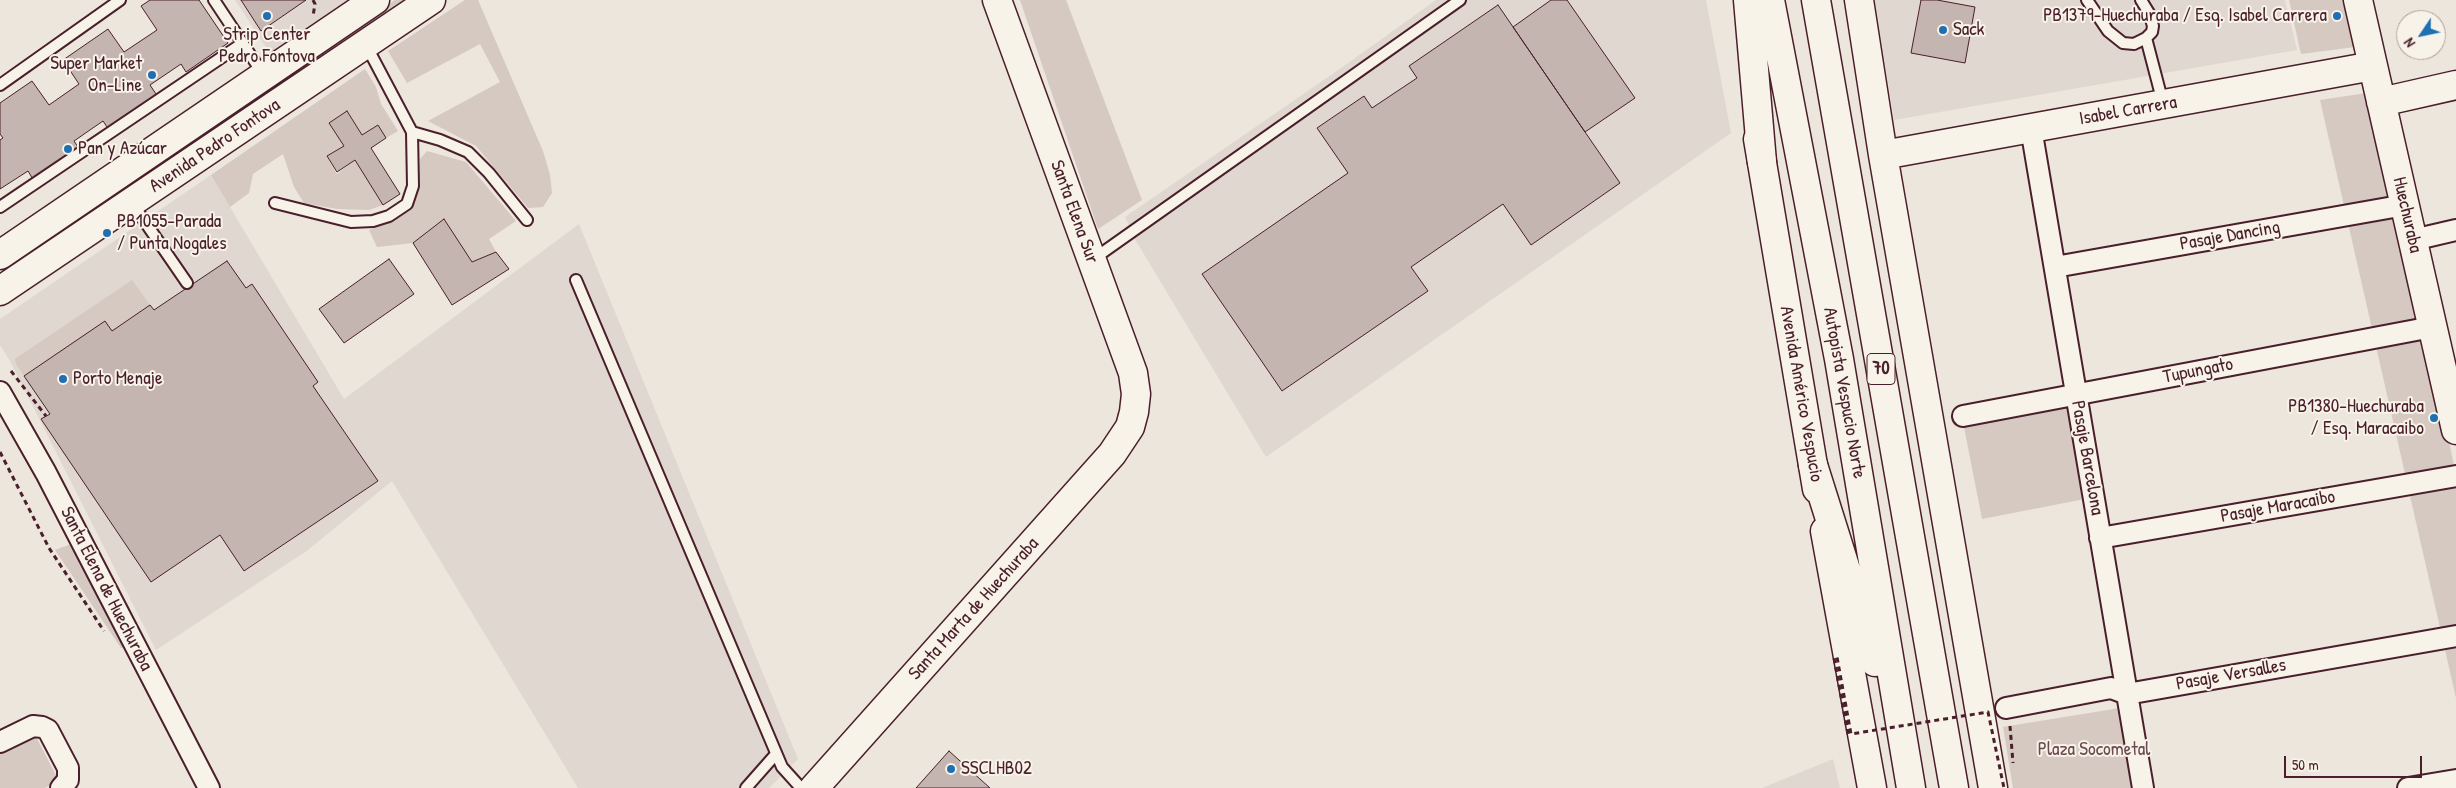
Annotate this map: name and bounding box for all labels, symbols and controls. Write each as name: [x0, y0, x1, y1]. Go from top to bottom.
place label: PB1379-Huechuraba / Esq. Isabel Carrera: [2043, 5, 2327, 27]
marker: Strip Center Pedro Fontova: [261, 10, 273, 22]
marker: PB1379-Huechuraba / Esq. Isabel Carrera: [2331, 10, 2343, 22]
north arrow: [2396, 10, 2446, 60]
place label: Sack: [1953, 19, 1984, 41]
place label: Strip Center Pedro Fontova: [219, 24, 315, 68]
marker: Sack: [1937, 24, 1949, 36]
text: N: [2399, 35, 2419, 52]
place label: Super Market On-Line: [50, 53, 142, 97]
marker: Super Market On-Line: [146, 69, 158, 81]
street label: Isabel Carrera: [2077, 91, 2179, 131]
street label: Avenida Pedro Fontova: [145, 94, 285, 198]
place label: Pan y Azúcar: [78, 138, 167, 160]
marker: Pan y Azúcar: [62, 143, 74, 155]
street label: Santa Elena Sur: [1045, 157, 1103, 267]
street label: Huechuraba: [2387, 175, 2427, 255]
place label: PB1055-Parada / Punta Nogales: [117, 211, 227, 255]
street label: Pasaje Dancing: [2178, 216, 2282, 256]
marker: PB1055-Parada / Punta Nogales: [101, 227, 113, 239]
street label: Avenida Américo Vespucio: [1774, 304, 1828, 484]
street label: Autopista Vespucio Norte: [1818, 306, 1870, 480]
street label: Tupungato: [2161, 353, 2235, 389]
road number: 70: [1867, 354, 1895, 384]
place label: Porto Menaje: [73, 368, 163, 390]
marker: Porto Menaje: [57, 373, 69, 385]
place label: PB1380-Huechuraba / Esq. Maracaibo: [2288, 396, 2424, 440]
street label: Pasaje Barcelona: [2066, 399, 2108, 517]
marker: PB1380-Huechuraba / Esq. Maracaibo: [2428, 412, 2440, 424]
street label: Pasaje Maracaibo: [2219, 486, 2337, 528]
street label: Santa Elena de Huechuraba: [55, 503, 157, 675]
street label: Santa Marta de Huechuraba: [904, 533, 1044, 685]
street label: Pasaje Versalles: [2174, 654, 2288, 696]
park label: Plaza Socometal: [2038, 739, 2150, 761]
scale bar: [2286, 746, 2424, 778]
text: 50 m: [2292, 754, 2319, 775]
place label: SSCLHB02: [961, 758, 1032, 780]
marker: SSCLHB02: [945, 763, 957, 775]

